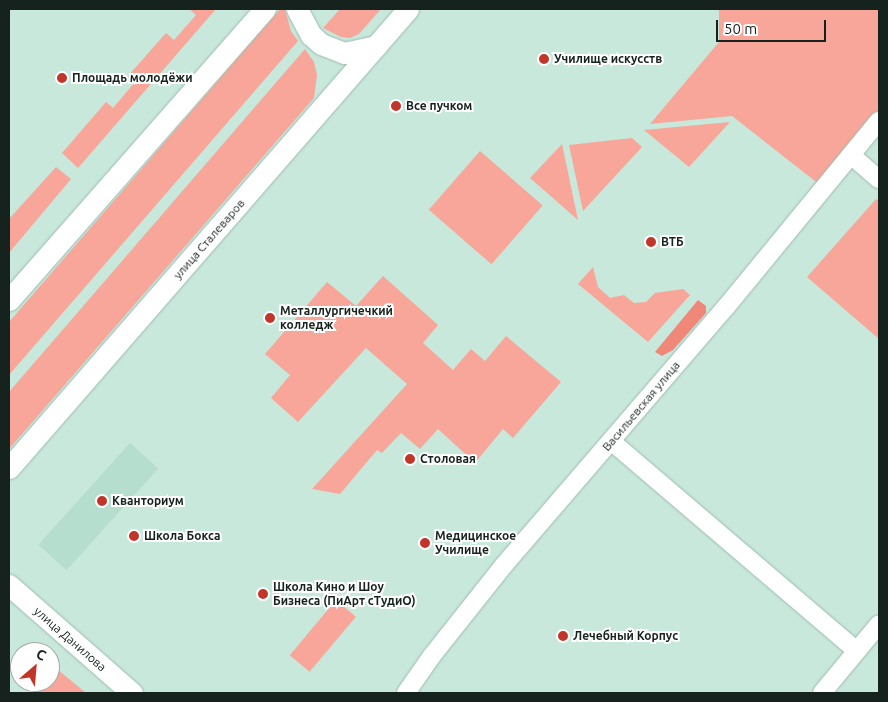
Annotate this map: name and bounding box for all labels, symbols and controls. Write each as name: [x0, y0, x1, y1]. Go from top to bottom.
scale bar: [718, 10, 828, 42]
text: 50 m: [724, 20, 757, 37]
place label: Училище искусств: [554, 52, 662, 66]
marker: Училище искусств: [538, 53, 550, 65]
place label: Площадь молодёжи: [72, 71, 193, 85]
marker: Площадь молодёжи: [56, 72, 68, 84]
place label: Все пучком: [406, 99, 472, 113]
marker: Все пучком: [390, 100, 402, 112]
street label: улица Сталеваров: [170, 196, 248, 282]
place label: ВТБ: [661, 235, 684, 249]
marker: ВТБ: [645, 236, 657, 248]
place label: Металлургичечкий колледж: [280, 304, 393, 332]
marker: Металлургичечкий колледж: [264, 312, 276, 324]
street label: Васильевская улица: [599, 358, 683, 454]
place label: Столовая: [420, 452, 476, 466]
marker: Столовая: [404, 453, 416, 465]
place label: Кванториум: [112, 494, 184, 508]
marker: Кванториум: [96, 495, 108, 507]
place label: Школа Бокса: [144, 529, 220, 543]
place label: Медицинское Училище: [435, 529, 516, 557]
marker: Школа Бокса: [128, 530, 140, 542]
marker: Медицинское Училище: [419, 537, 431, 549]
place label: Школа Кино и Шоу Бизнеса (ПиАрт сТудиО): [273, 580, 416, 608]
marker: Школа Кино и Шоу Бизнеса (ПиАрт сТудиО): [257, 588, 269, 600]
street label: улица Данилова: [31, 604, 109, 674]
place label: Лечебный Корпус: [573, 629, 678, 643]
marker: Лечебный Корпус: [557, 630, 569, 642]
north arrow: [10, 642, 60, 692]
text: С: [34, 645, 49, 664]

